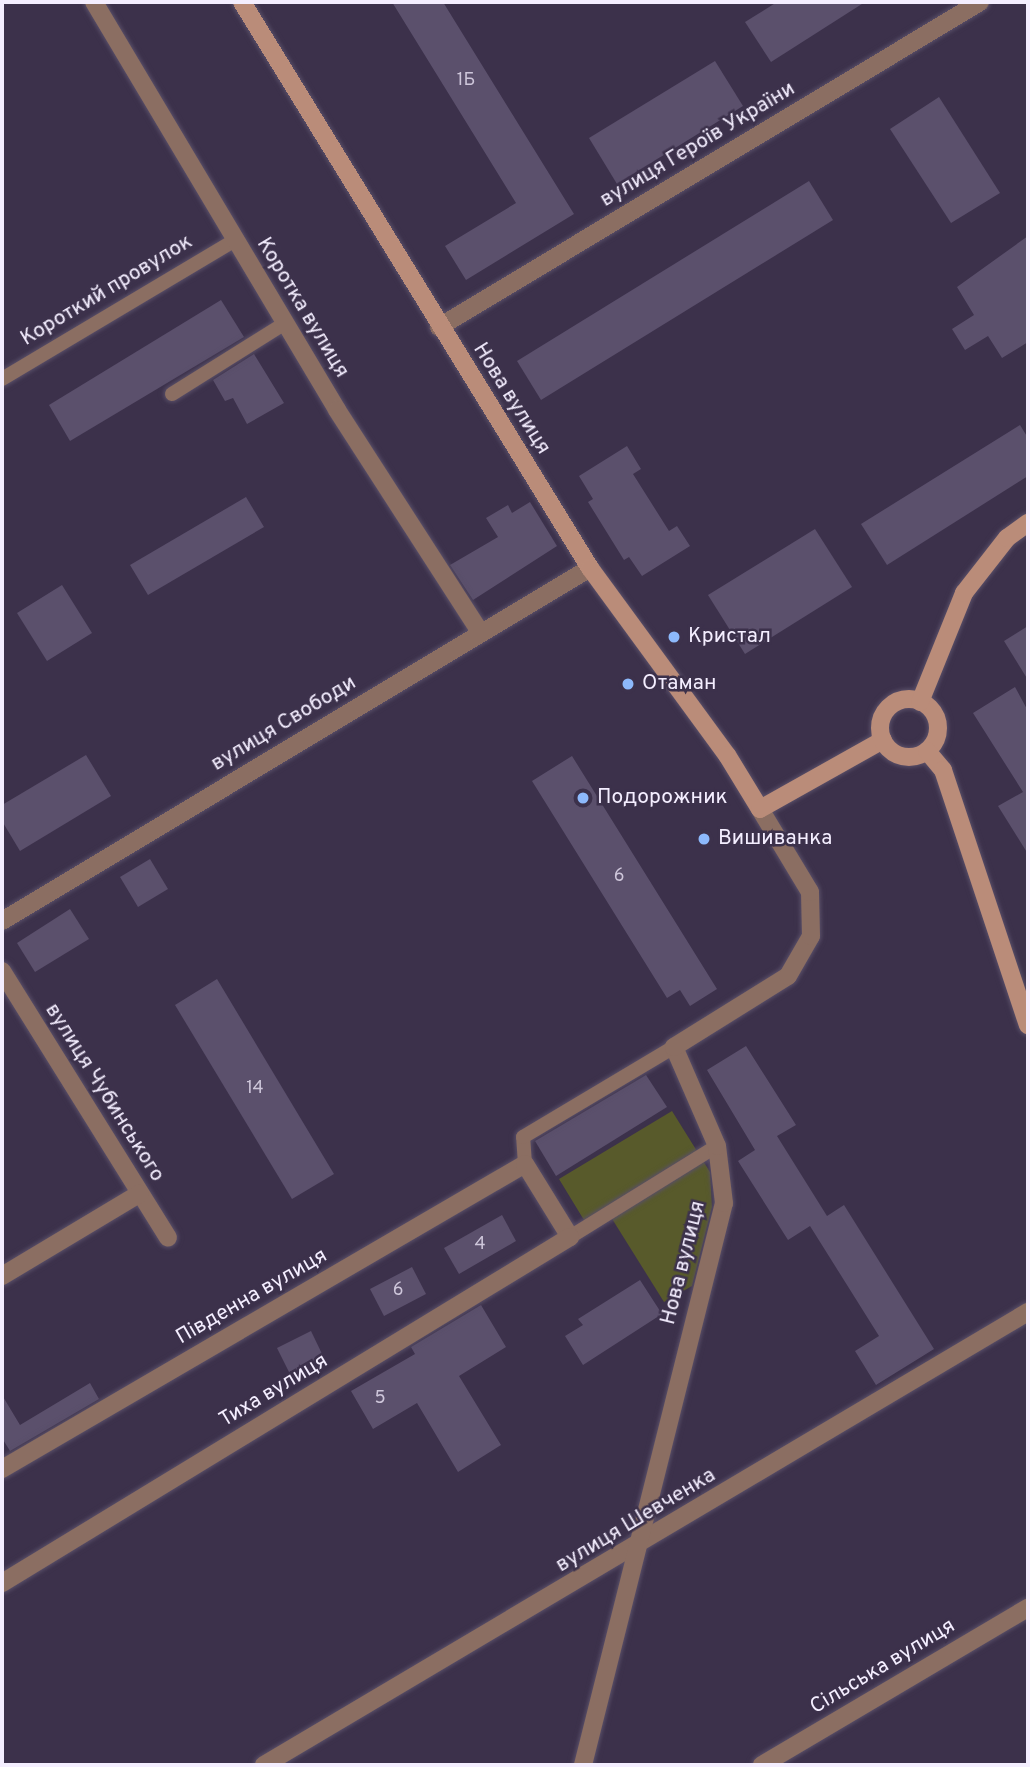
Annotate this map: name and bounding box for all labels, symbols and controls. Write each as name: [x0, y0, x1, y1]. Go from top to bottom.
house number: 1Б: [457, 70, 475, 92]
street label: вулиця Героїв України: [596, 77, 800, 213]
street label: Короткий провулок: [17, 230, 197, 352]
street label: Коротка вулиця: [250, 233, 354, 383]
street label: Нова вулиця: [467, 339, 555, 459]
place label: Кристал: [688, 624, 771, 650]
marker: Кристал: [666, 629, 682, 645]
street label: вулиця Свободи: [207, 671, 361, 777]
place label: Отаман: [642, 671, 716, 697]
marker: Отаман: [620, 676, 636, 692]
place label: Подорожник: [597, 785, 728, 811]
marker: Подорожник: [575, 790, 591, 806]
place label: Вишиванка: [718, 826, 832, 852]
marker: Вишиванка: [696, 831, 712, 847]
house number: 6: [614, 866, 624, 888]
street label: вулиця Чубинського: [39, 999, 169, 1187]
house number: 14: [246, 1078, 264, 1100]
street label: Нова вулиця: [656, 1198, 712, 1328]
house number: 4: [474, 1234, 486, 1256]
street label: Південна вулиця: [172, 1243, 332, 1351]
house number: 6: [393, 1280, 403, 1302]
street label: Тиха вулиця: [215, 1349, 333, 1433]
house number: 5: [374, 1388, 386, 1410]
street label: вулиця Шевченка: [552, 1463, 720, 1579]
street label: Сільська вулиця: [806, 1614, 960, 1720]

